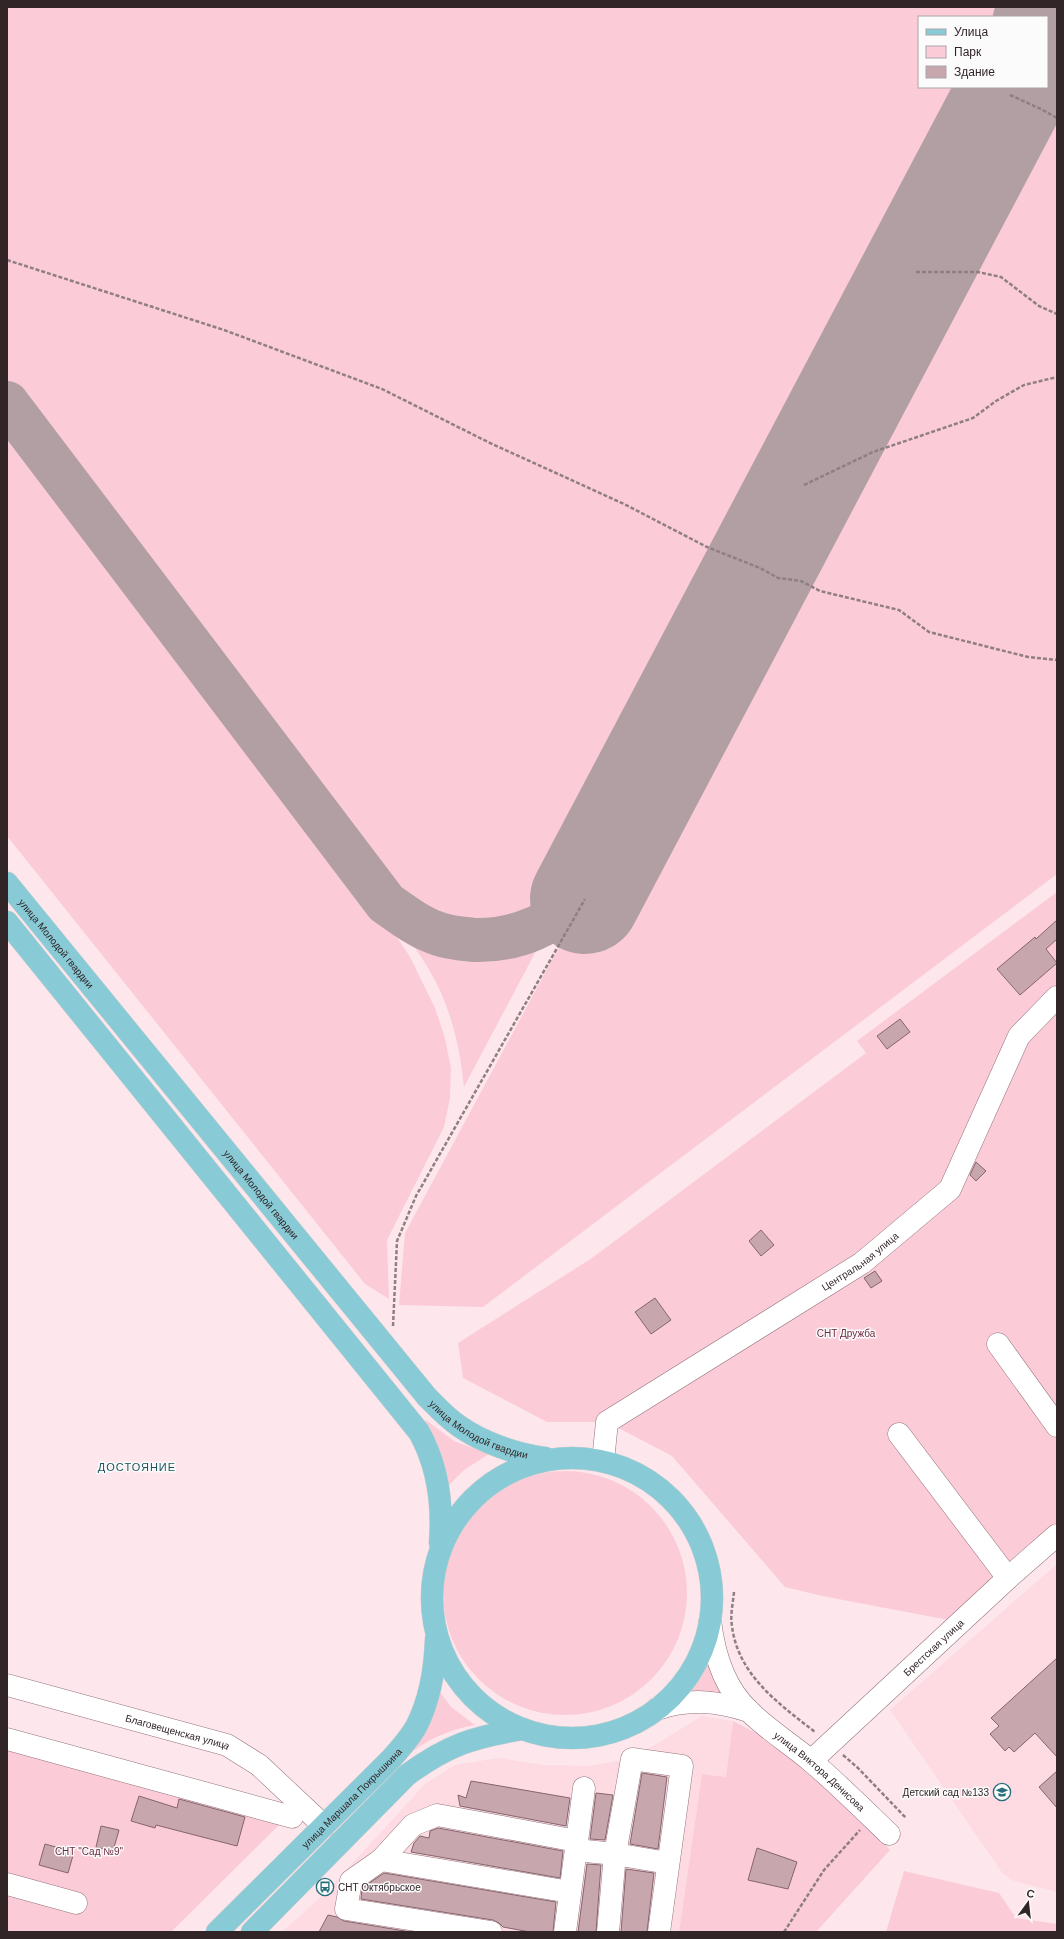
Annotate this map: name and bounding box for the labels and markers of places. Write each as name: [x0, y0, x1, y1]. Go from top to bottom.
school or university icon: Детский сад №133: [992, 1782, 1012, 1802]
place label: Детский сад №133: [903, 1787, 989, 1798]
bus stop icon: СНТ Октябрьское: [315, 1877, 335, 1897]
place label: СНТ Октябрьское: [338, 1882, 421, 1893]

